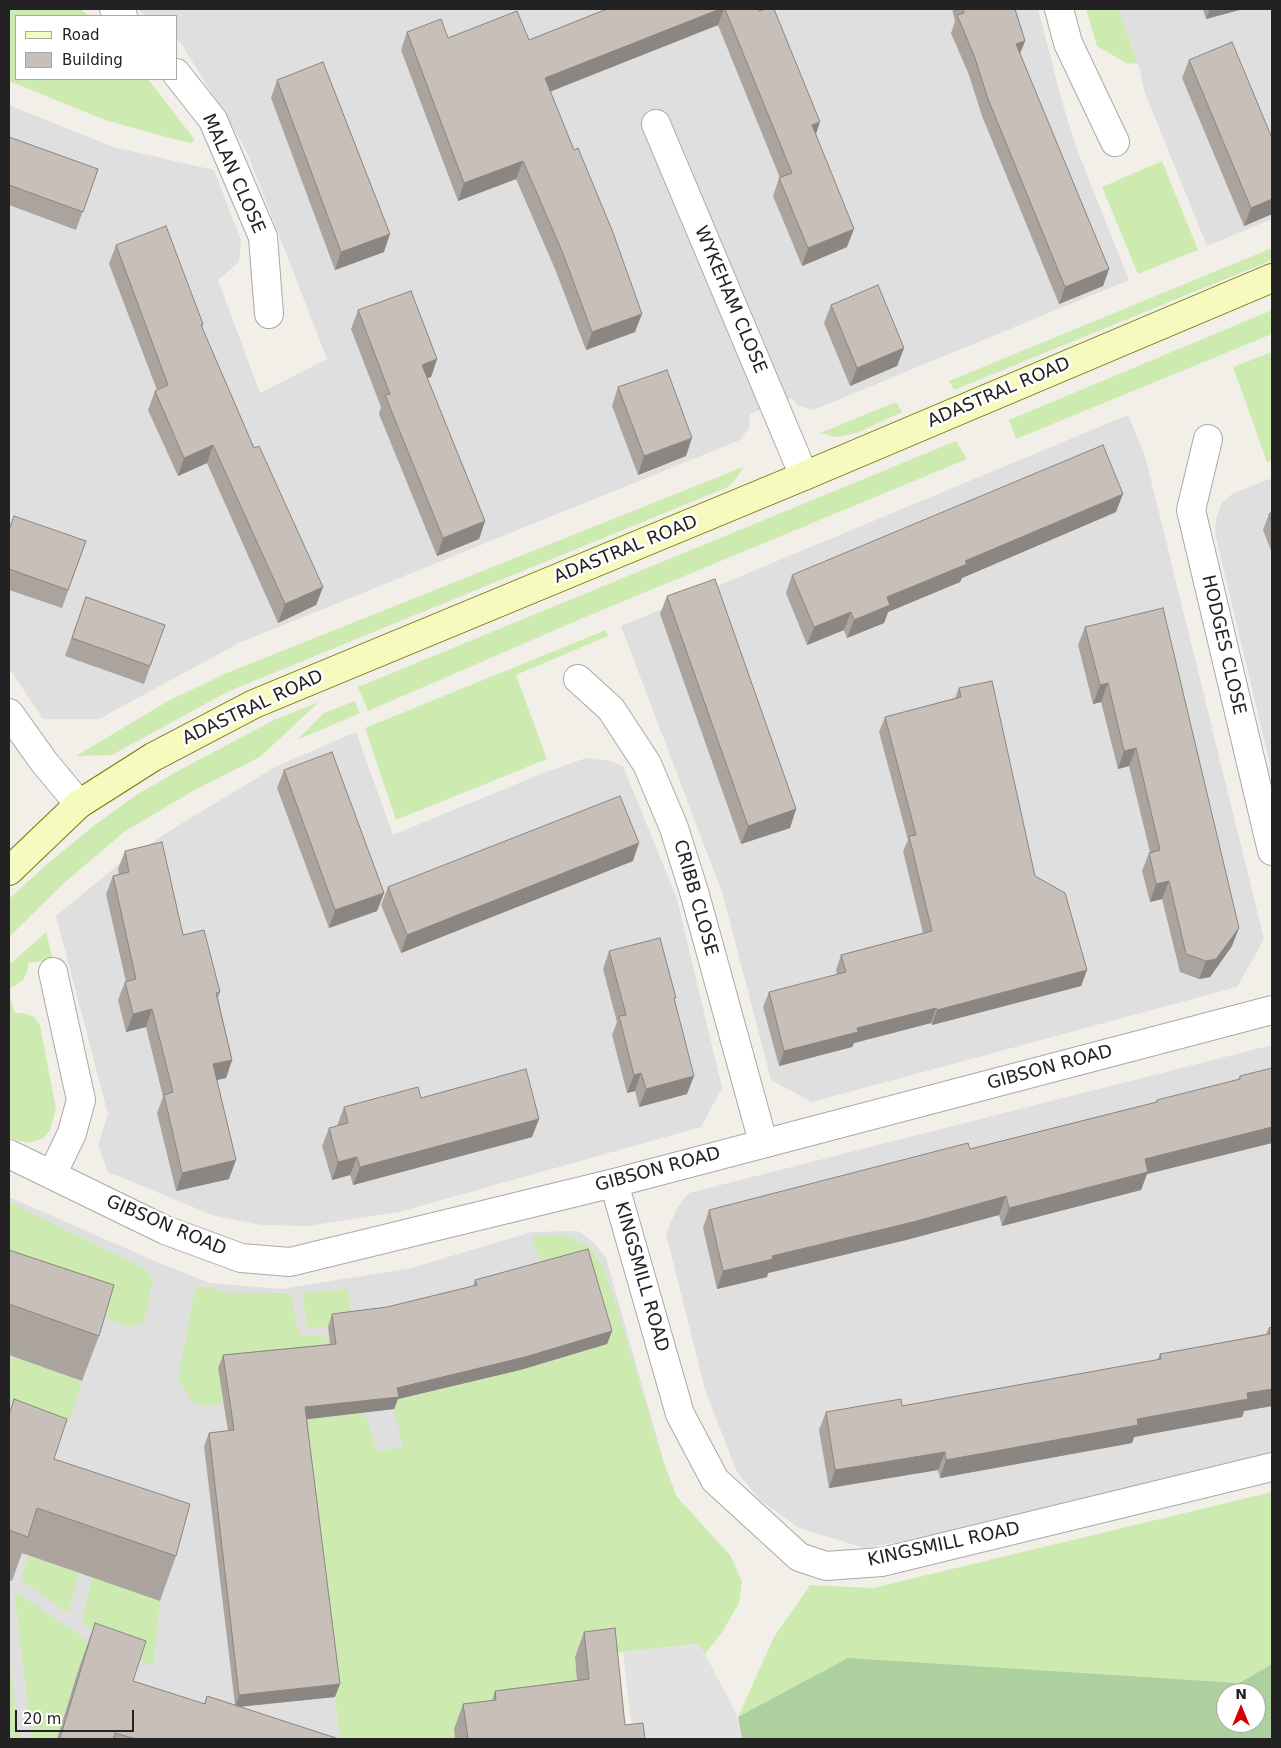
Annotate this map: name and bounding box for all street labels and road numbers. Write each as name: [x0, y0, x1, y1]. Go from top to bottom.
street label: MALAN CLOSE: [197, 111, 269, 237]
street label: WYKEHAM CLOSE: [689, 223, 771, 377]
street label: ADASTRAL ROAD: [924, 353, 1074, 433]
street label: ADASTRAL ROAD: [551, 511, 701, 589]
street label: HODGES CLOSE: [1196, 573, 1250, 717]
street label: ADASTRAL ROAD: [179, 666, 327, 750]
street label: CRIBB CLOSE: [668, 837, 722, 959]
street label: GIBSON ROAD: [985, 1041, 1115, 1095]
street label: GIBSON ROAD: [593, 1143, 723, 1197]
street label: GIBSON ROAD: [103, 1191, 229, 1261]
street label: KINGSMILL ROAD: [609, 1199, 673, 1355]
street label: KINGSMILL ROAD: [866, 1518, 1022, 1572]

